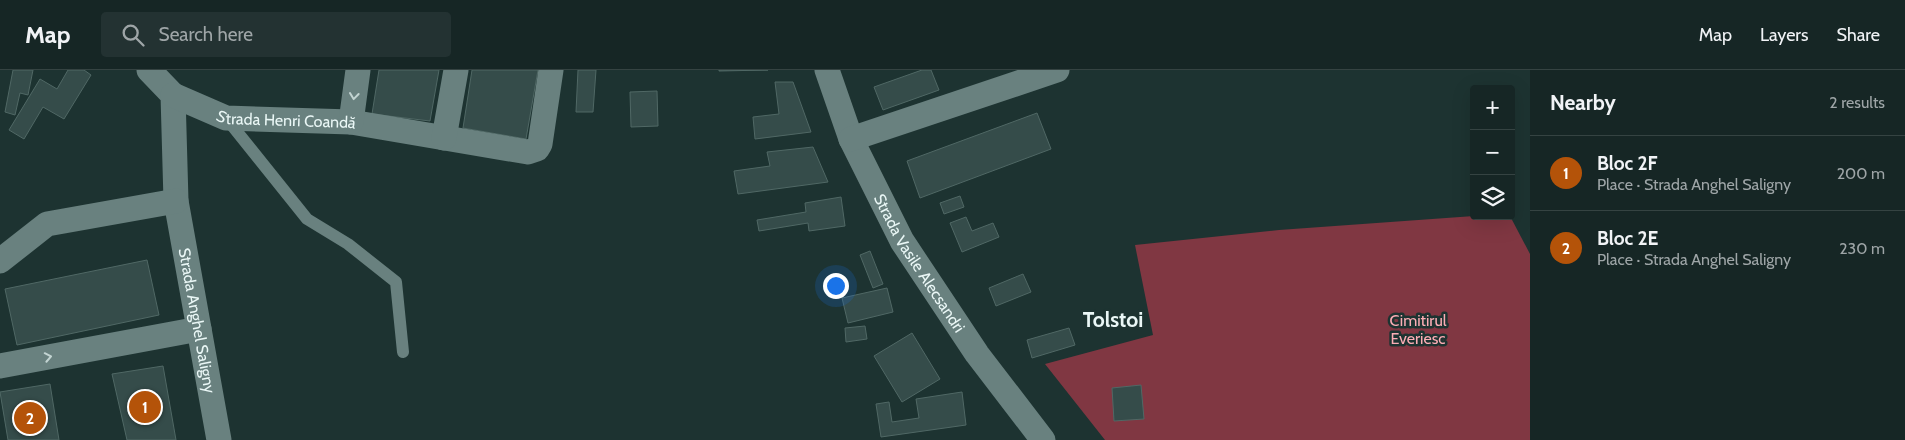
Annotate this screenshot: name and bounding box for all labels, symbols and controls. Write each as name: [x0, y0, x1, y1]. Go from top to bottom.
search box: [101, 12, 451, 57]
text: Map: [25, 20, 71, 49]
icon: search: [119, 21, 147, 49]
text: Search here: [159, 23, 253, 46]
text: Map: [1699, 24, 1732, 46]
text: Layers: [1760, 24, 1809, 46]
text: Share: [1837, 24, 1880, 46]
map controls: [1470, 85, 1515, 220]
button: +: [1470, 85, 1515, 130]
text: Nearby: [1550, 90, 1616, 115]
one-way arrow: [349, 92, 360, 100]
text: 2 results: [1829, 93, 1885, 112]
street label: Strada Henri Coandă: [213, 106, 358, 133]
button: −: [1470, 130, 1515, 175]
text: Bloc 2F: [1597, 152, 1657, 175]
text: 1: [1563, 164, 1569, 183]
text: 200 m: [1837, 164, 1885, 183]
button: layers: [1470, 175, 1515, 220]
text: Place · Strada Anghel Saligny: [1597, 175, 1791, 194]
street label: Strada Vasile Alecsandri: [870, 191, 969, 336]
text: Bloc 2E: [1597, 227, 1658, 250]
text: 2: [1562, 239, 1570, 258]
text: 230 m: [1839, 239, 1885, 258]
street label: Strada Anghel Saligny: [175, 246, 219, 395]
text: Place · Strada Anghel Saligny: [1597, 250, 1791, 269]
your location: [823, 273, 849, 299]
district label: Tolstoi: [1083, 307, 1143, 332]
park label: Cimitirul Everiesc: [1389, 311, 1447, 348]
one-way arrow: [44, 353, 52, 363]
pin: 1: [129, 388, 161, 426]
pin: 2: [14, 399, 46, 437]

